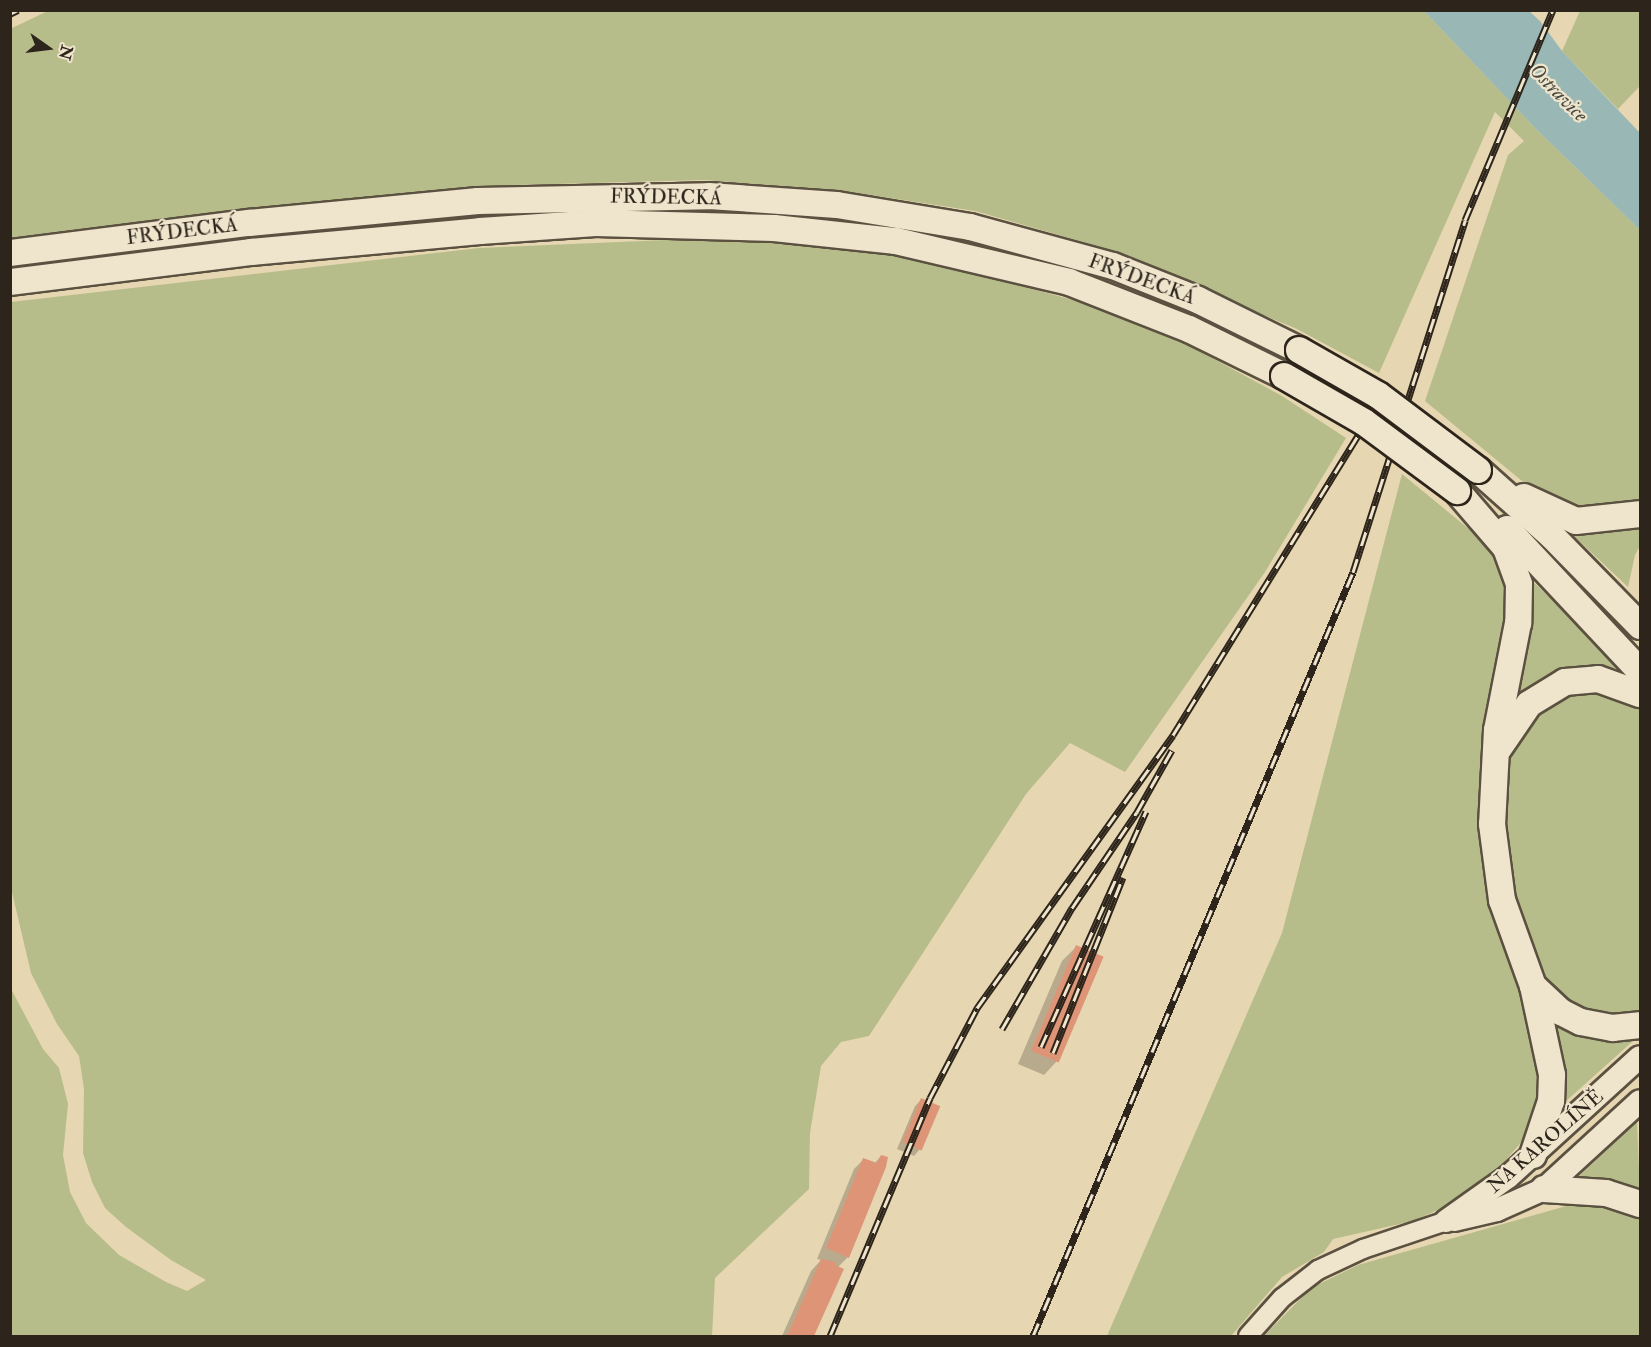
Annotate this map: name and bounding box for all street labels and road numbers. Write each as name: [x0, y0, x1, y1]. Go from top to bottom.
street label: FRÝDECKÁ: [610, 184, 722, 210]
street label: FRÝDECKÁ: [125, 212, 239, 250]
street label: FRÝDECKÁ: [1085, 249, 1199, 309]
street label: NA KAROLÍNĚ: [1482, 1084, 1608, 1198]

